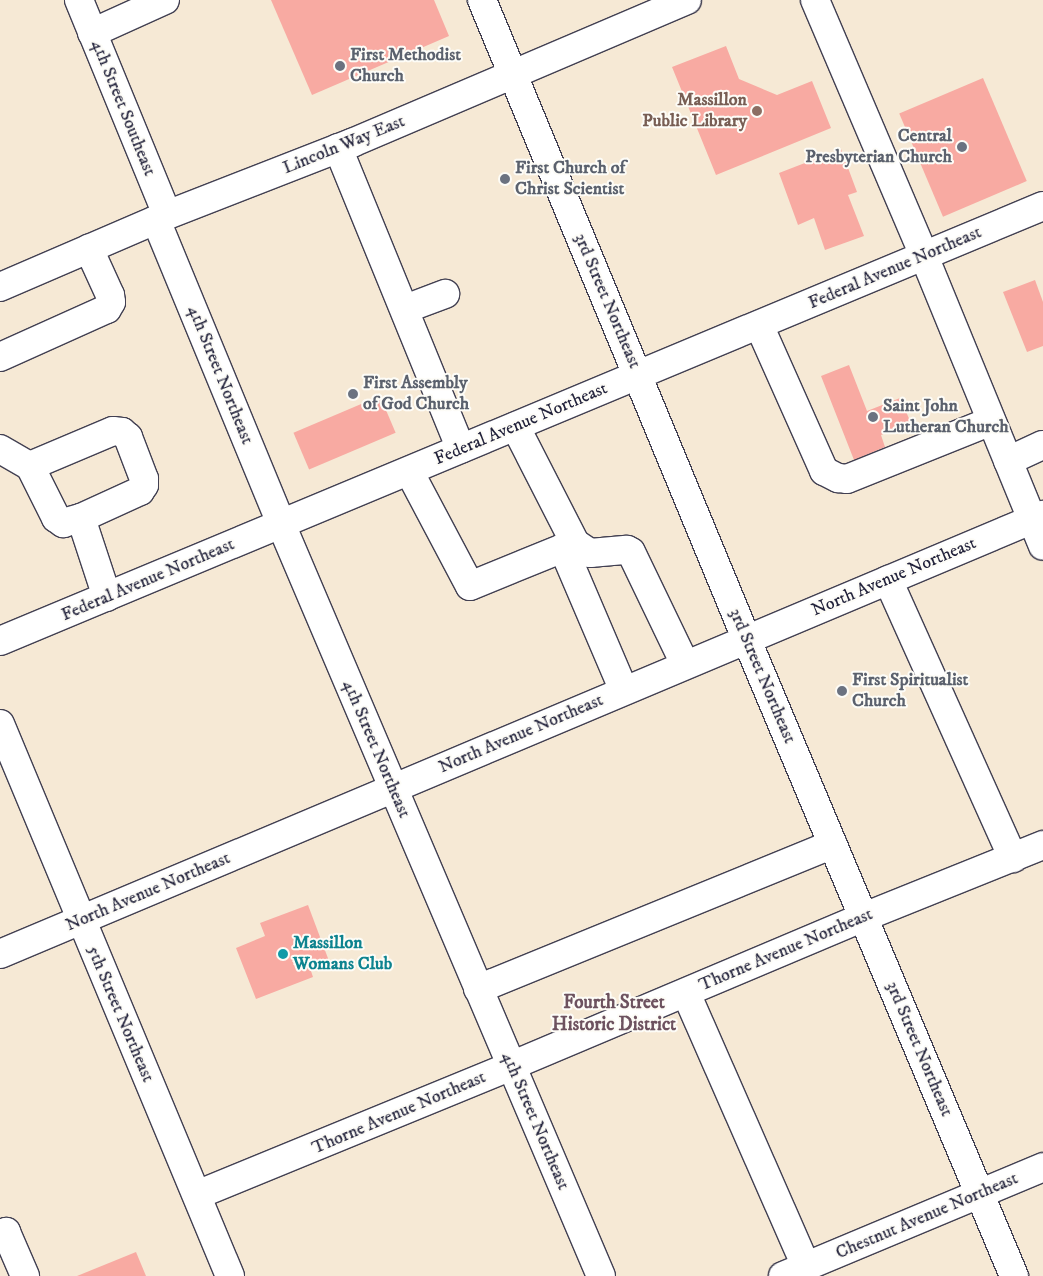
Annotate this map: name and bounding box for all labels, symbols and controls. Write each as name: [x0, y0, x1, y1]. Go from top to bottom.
street label: 4th Street Southeast: [86, 37, 160, 179]
place label: First Methodist Church: [350, 45, 461, 88]
marker: First Methodist Church: [334, 60, 346, 72]
place label: Massillon Public Library: [642, 90, 747, 132]
marker: Massillon Public Library: [751, 105, 763, 117]
street label: Lincoln Way East: [280, 111, 408, 179]
place label: Central Presbyterian Church: [805, 126, 952, 168]
marker: Central Presbyterian Church: [956, 141, 968, 153]
place label: First Church of Christ Scientist: [515, 158, 625, 200]
marker: First Church of Christ Scientist: [499, 173, 511, 185]
street label: Federal Avenue Northeast: [805, 222, 985, 314]
street label: 3rd Street Northeast: [569, 230, 645, 372]
street label: 4th Street Northeast: [182, 302, 258, 448]
place label: First Assembly of God Church: [363, 373, 469, 416]
street label: Federal Avenue Northeast: [431, 378, 611, 470]
marker: First Assembly of God Church: [347, 388, 359, 400]
place label: Saint John Lutheran Church: [883, 396, 1009, 438]
marker: Saint John Lutheran Church: [867, 411, 879, 423]
street label: North Avenue Northeast: [809, 533, 979, 621]
street label: Federal Avenue Northeast: [58, 534, 238, 626]
street label: 3rd Street Northeast: [724, 605, 800, 747]
place label: First Spiritualist Church: [852, 670, 968, 712]
street label: 4th Street Northeast: [337, 677, 415, 821]
marker: First Spiritualist Church: [836, 685, 848, 697]
street label: North Avenue Northeast: [436, 690, 606, 778]
street label: North Avenue Northeast: [63, 848, 233, 936]
street label: Thorne Avenue Northeast: [696, 904, 876, 996]
place label: Massillon Womans Club: [293, 933, 392, 976]
street label: 5th Street Northeast: [81, 942, 159, 1086]
marker: Massillon Womans Club: [277, 948, 289, 960]
street label: 3rd Street Northeast: [881, 978, 957, 1120]
district label: Fourth Street Historic District: [552, 992, 676, 1036]
street label: 4th Street Northeast: [496, 1049, 574, 1193]
street label: Thorne Avenue Northeast: [309, 1067, 489, 1159]
street label: Chestnut Avenue Northeast: [833, 1168, 1021, 1264]

